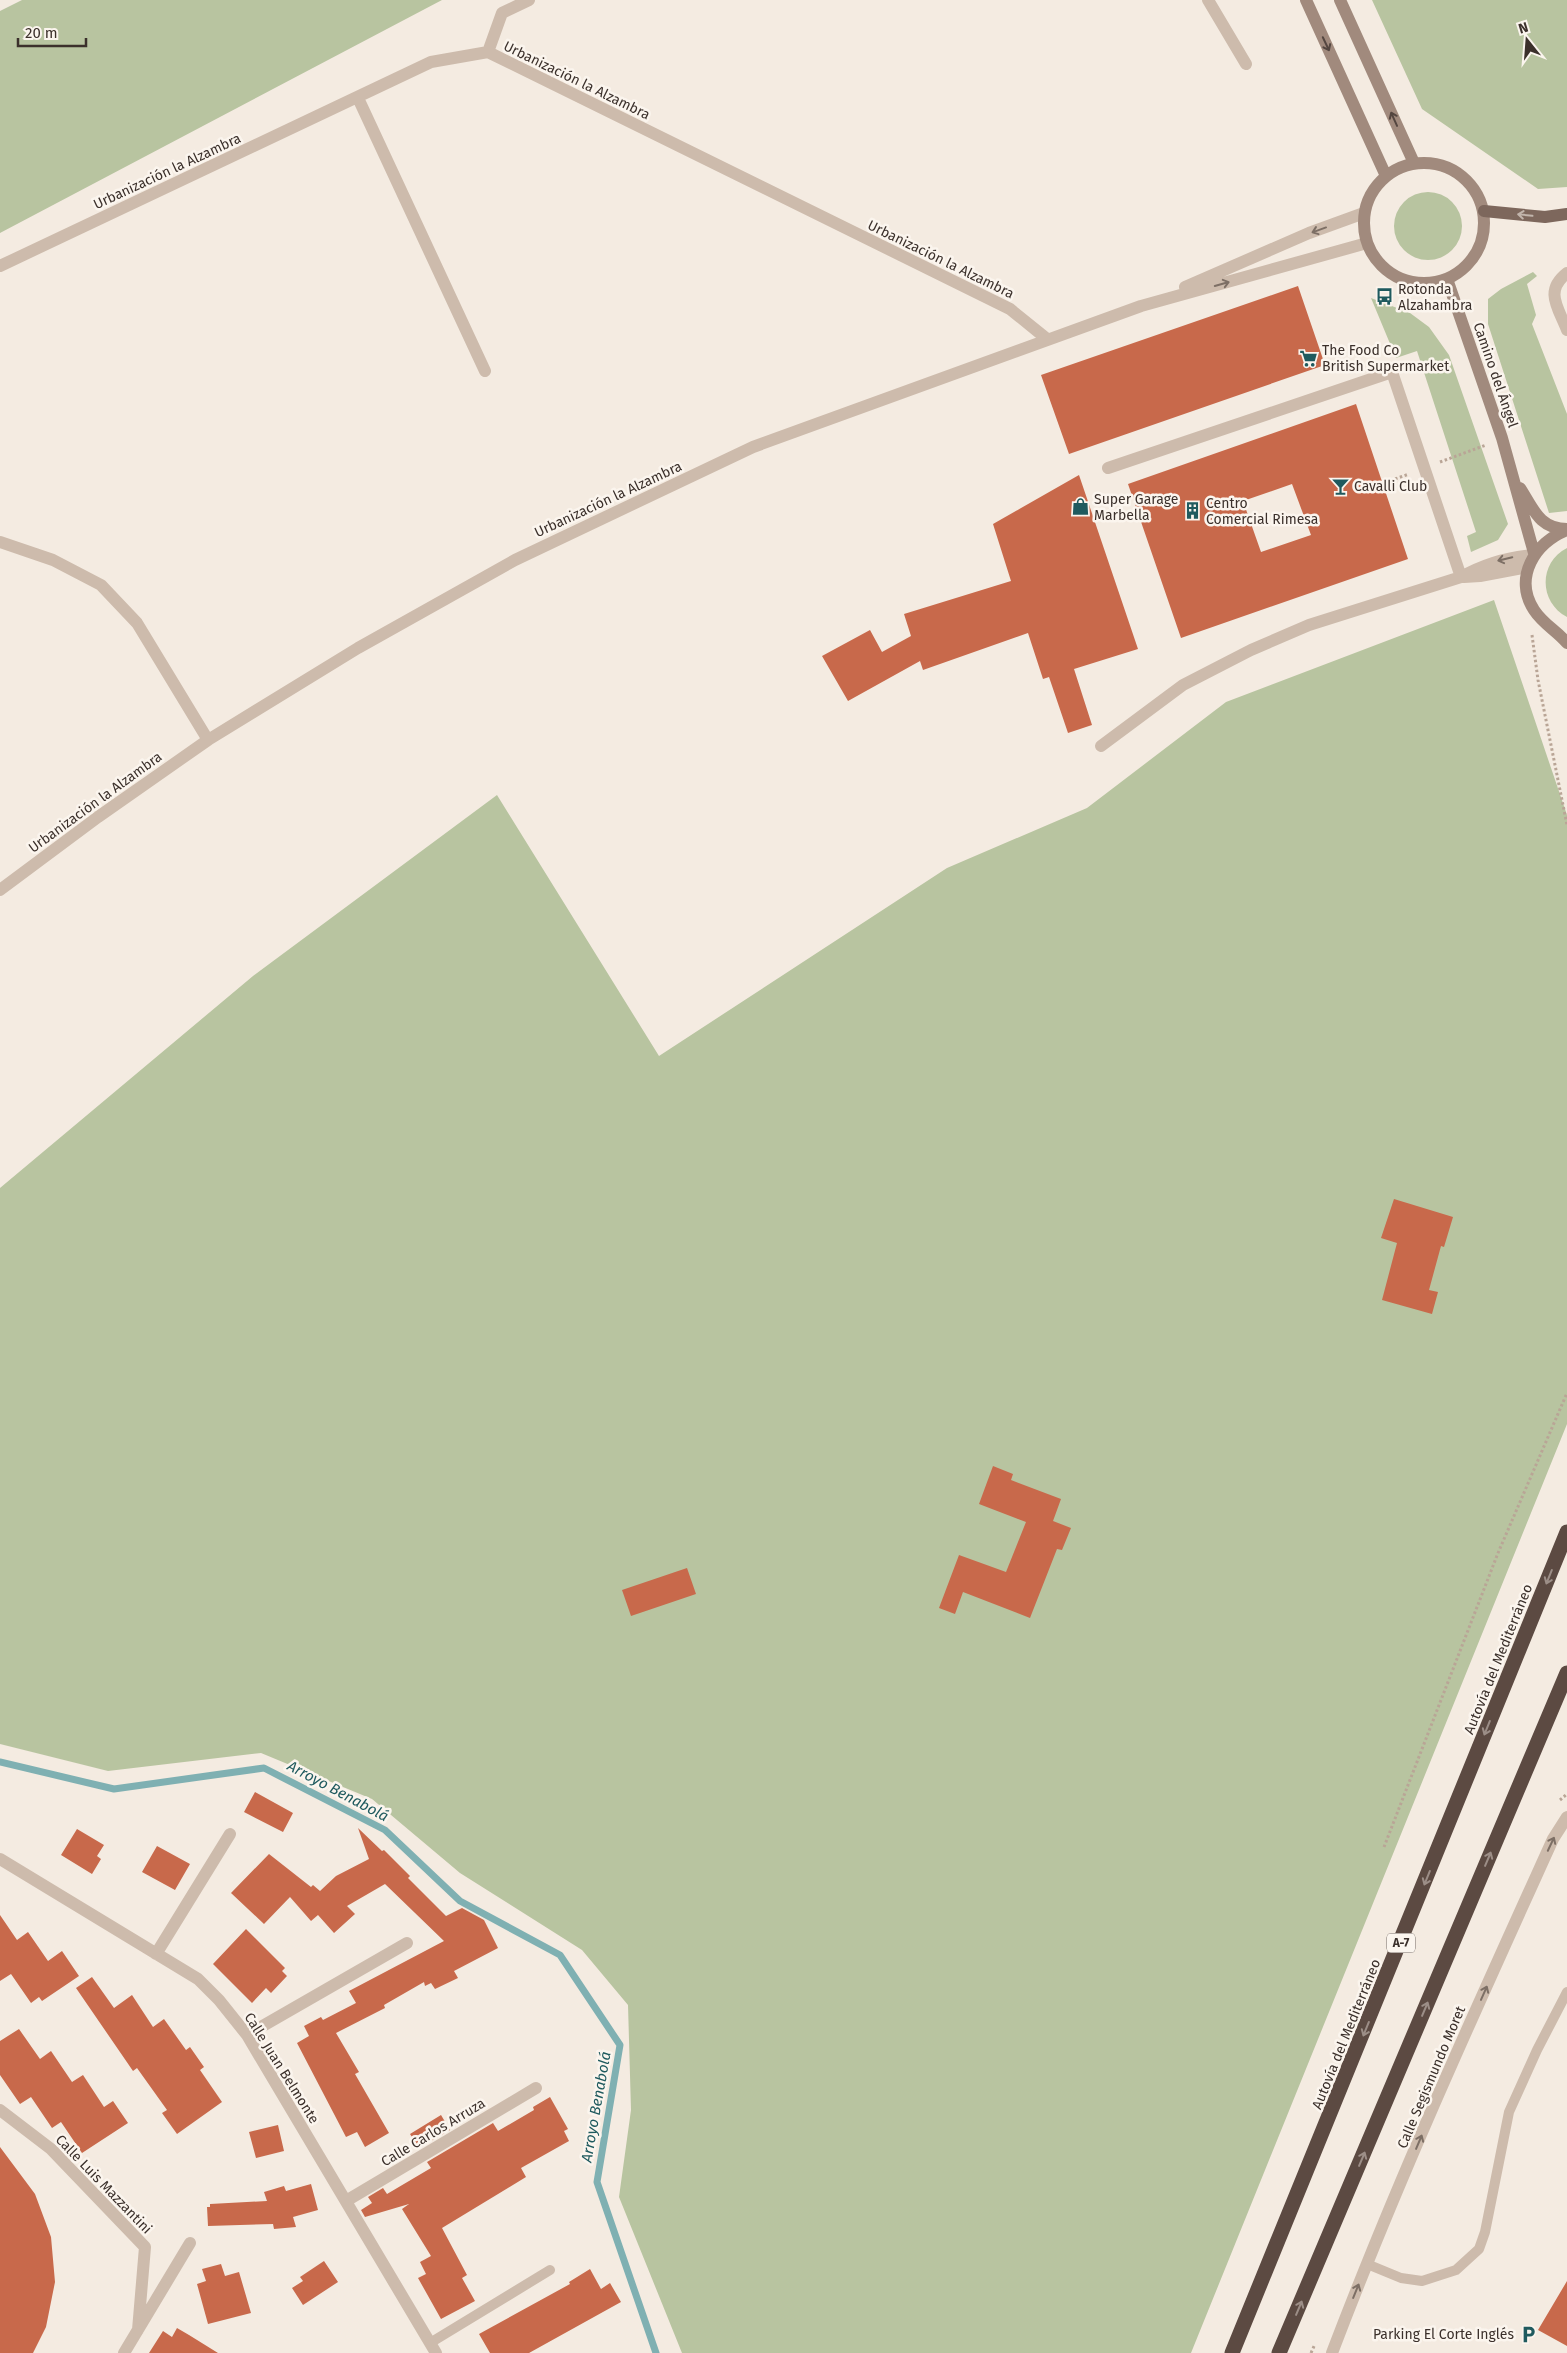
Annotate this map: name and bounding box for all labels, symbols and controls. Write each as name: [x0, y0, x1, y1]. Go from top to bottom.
scale bar: [18, 15, 85, 47]
north arrow: [1502, 15, 1552, 65]
text: N: [1516, 19, 1530, 38]
text: 20 m: [25, 24, 58, 42]
one-way arrow: [1322, 36, 1331, 51]
street label: Urbanización la Alzambra: [501, 38, 653, 123]
one-way arrow: [1389, 112, 1399, 127]
street label: Urbanización la Alzambra: [91, 130, 244, 213]
one-way arrow: [1518, 210, 1534, 220]
street label: Urbanización la Alzambra: [865, 217, 1017, 302]
one-way arrow: [1311, 226, 1327, 235]
one-way arrow: [1214, 278, 1230, 288]
place label: Rotonda Alzahambra: [1398, 281, 1472, 314]
bus stop icon: Rotonda Alzahambra: [1374, 287, 1394, 307]
street label: Camino del Ángel: [1470, 320, 1522, 430]
place label: The Food Co British Supermarket: [1322, 342, 1450, 375]
supermarket icon: The Food Co British Supermarket: [1298, 348, 1318, 368]
street label: Urbanización la Alzambra: [532, 458, 685, 541]
bar icon: Cavalli Club: [1330, 476, 1350, 496]
place label: Cavalli Club: [1354, 478, 1427, 495]
place label: Super Garage Marbella: [1094, 491, 1178, 524]
place label: Centro Comercial Rimesa: [1206, 495, 1318, 528]
shop icon: Super Garage Marbella: [1070, 497, 1090, 517]
building icon: Centro Comercial Rimesa: [1182, 501, 1202, 521]
one-way arrow: [1498, 555, 1514, 564]
street label: Urbanización la Alzambra: [25, 748, 165, 857]
one-way arrow: [1543, 1569, 1553, 1584]
street label: Autovía del Mediterráneo: [1461, 1582, 1536, 1737]
one-way arrow: [1482, 1720, 1492, 1735]
water label: Arroyo Benabolá: [283, 1756, 392, 1825]
one-way arrow: [1546, 1837, 1556, 1852]
one-way arrow: [1484, 1852, 1494, 1867]
one-way arrow: [1421, 1871, 1430, 1886]
road number: A-7: [1387, 1934, 1415, 1952]
street label: Autovía del Mediterráneo: [1309, 1957, 1384, 2112]
one-way arrow: [1479, 1986, 1489, 2001]
one-way arrow: [1421, 2002, 1431, 2017]
street label: Calle Segismundo Moret: [1394, 2003, 1470, 2151]
street label: Calle Juan Belmonte: [241, 2010, 323, 2127]
one-way arrow: [1361, 2021, 1370, 2036]
water label: Arroyo Benabolá: [577, 2050, 615, 2165]
street label: Calle Carlos Arruza: [378, 2095, 488, 2170]
street label: Calle Luis Mazzantini: [52, 2131, 155, 2237]
one-way arrow: [1415, 2135, 1425, 2150]
one-way arrow: [1358, 2152, 1368, 2167]
one-way arrow: [1351, 2284, 1361, 2299]
one-way arrow: [1294, 2301, 1304, 2316]
parking icon: Parking El Corte Inglés: [1518, 2324, 1538, 2344]
place label: Parking El Corte Inglés: [1373, 2326, 1514, 2343]

